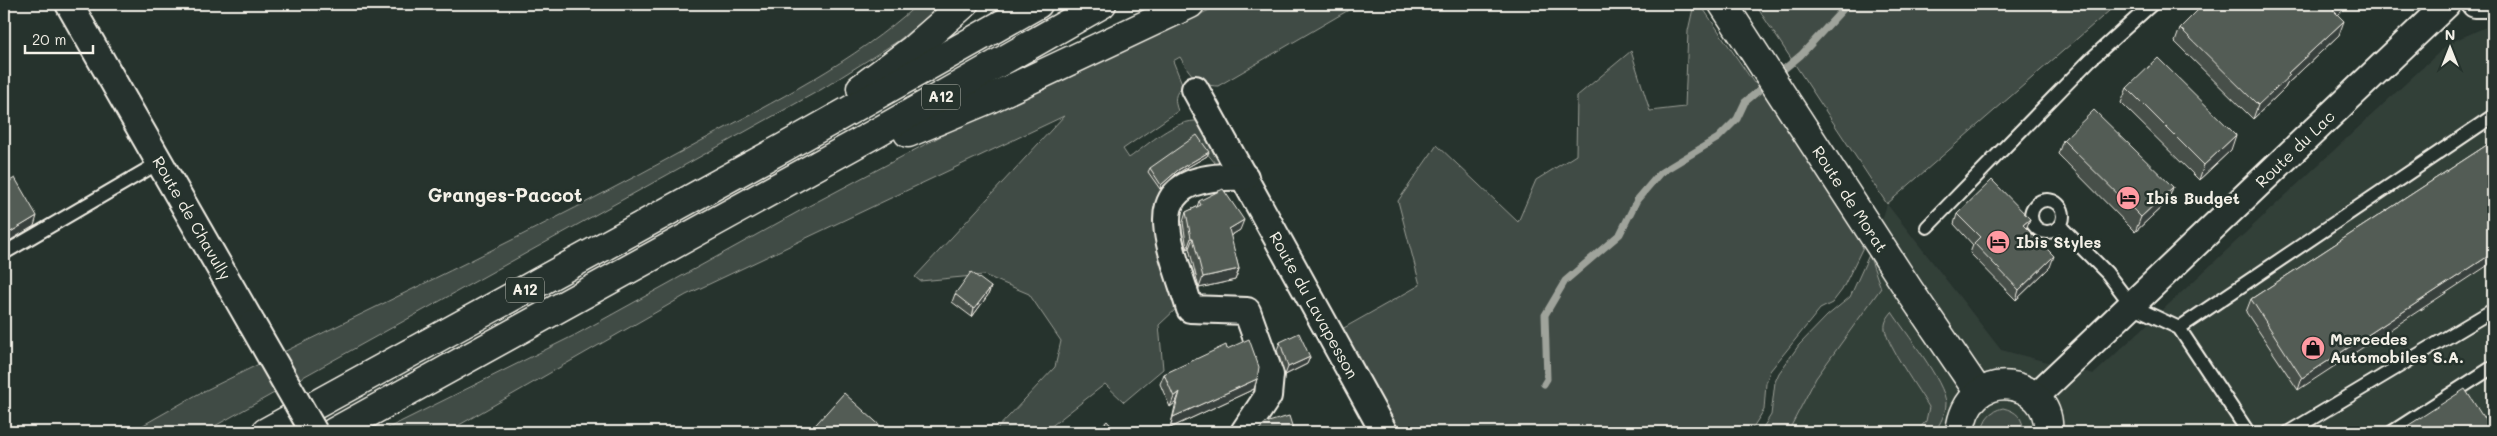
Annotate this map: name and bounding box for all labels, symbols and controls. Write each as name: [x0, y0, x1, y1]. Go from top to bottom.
scale bar: [25, 22, 92, 54]
north arrow: [2424, 22, 2474, 72]
text: N: [2445, 25, 2455, 44]
text: 20 m: [32, 29, 66, 49]
road number: A12: [922, 84, 960, 110]
street label: Route du Lac: [2251, 106, 2339, 192]
street label: Route de Morat: [1808, 141, 1893, 256]
street label: Route de Chavully: [148, 152, 236, 284]
district label: Granges-Paccot: [428, 182, 582, 207]
hotel icon: Ibis Budget: [2115, 185, 2141, 211]
place label: Ibis Budget: [2146, 187, 2240, 208]
street label: Route du Lavapesson: [1265, 227, 1364, 382]
hotel icon: Ibis Styles: [1985, 229, 2011, 255]
place label: Ibis Styles: [2016, 231, 2101, 252]
road number: A12: [506, 278, 544, 302]
place label: Mercedes Automobiles S.A.: [2330, 328, 2464, 367]
shop icon: Mercedes Automobiles S.A.: [2300, 335, 2326, 361]

